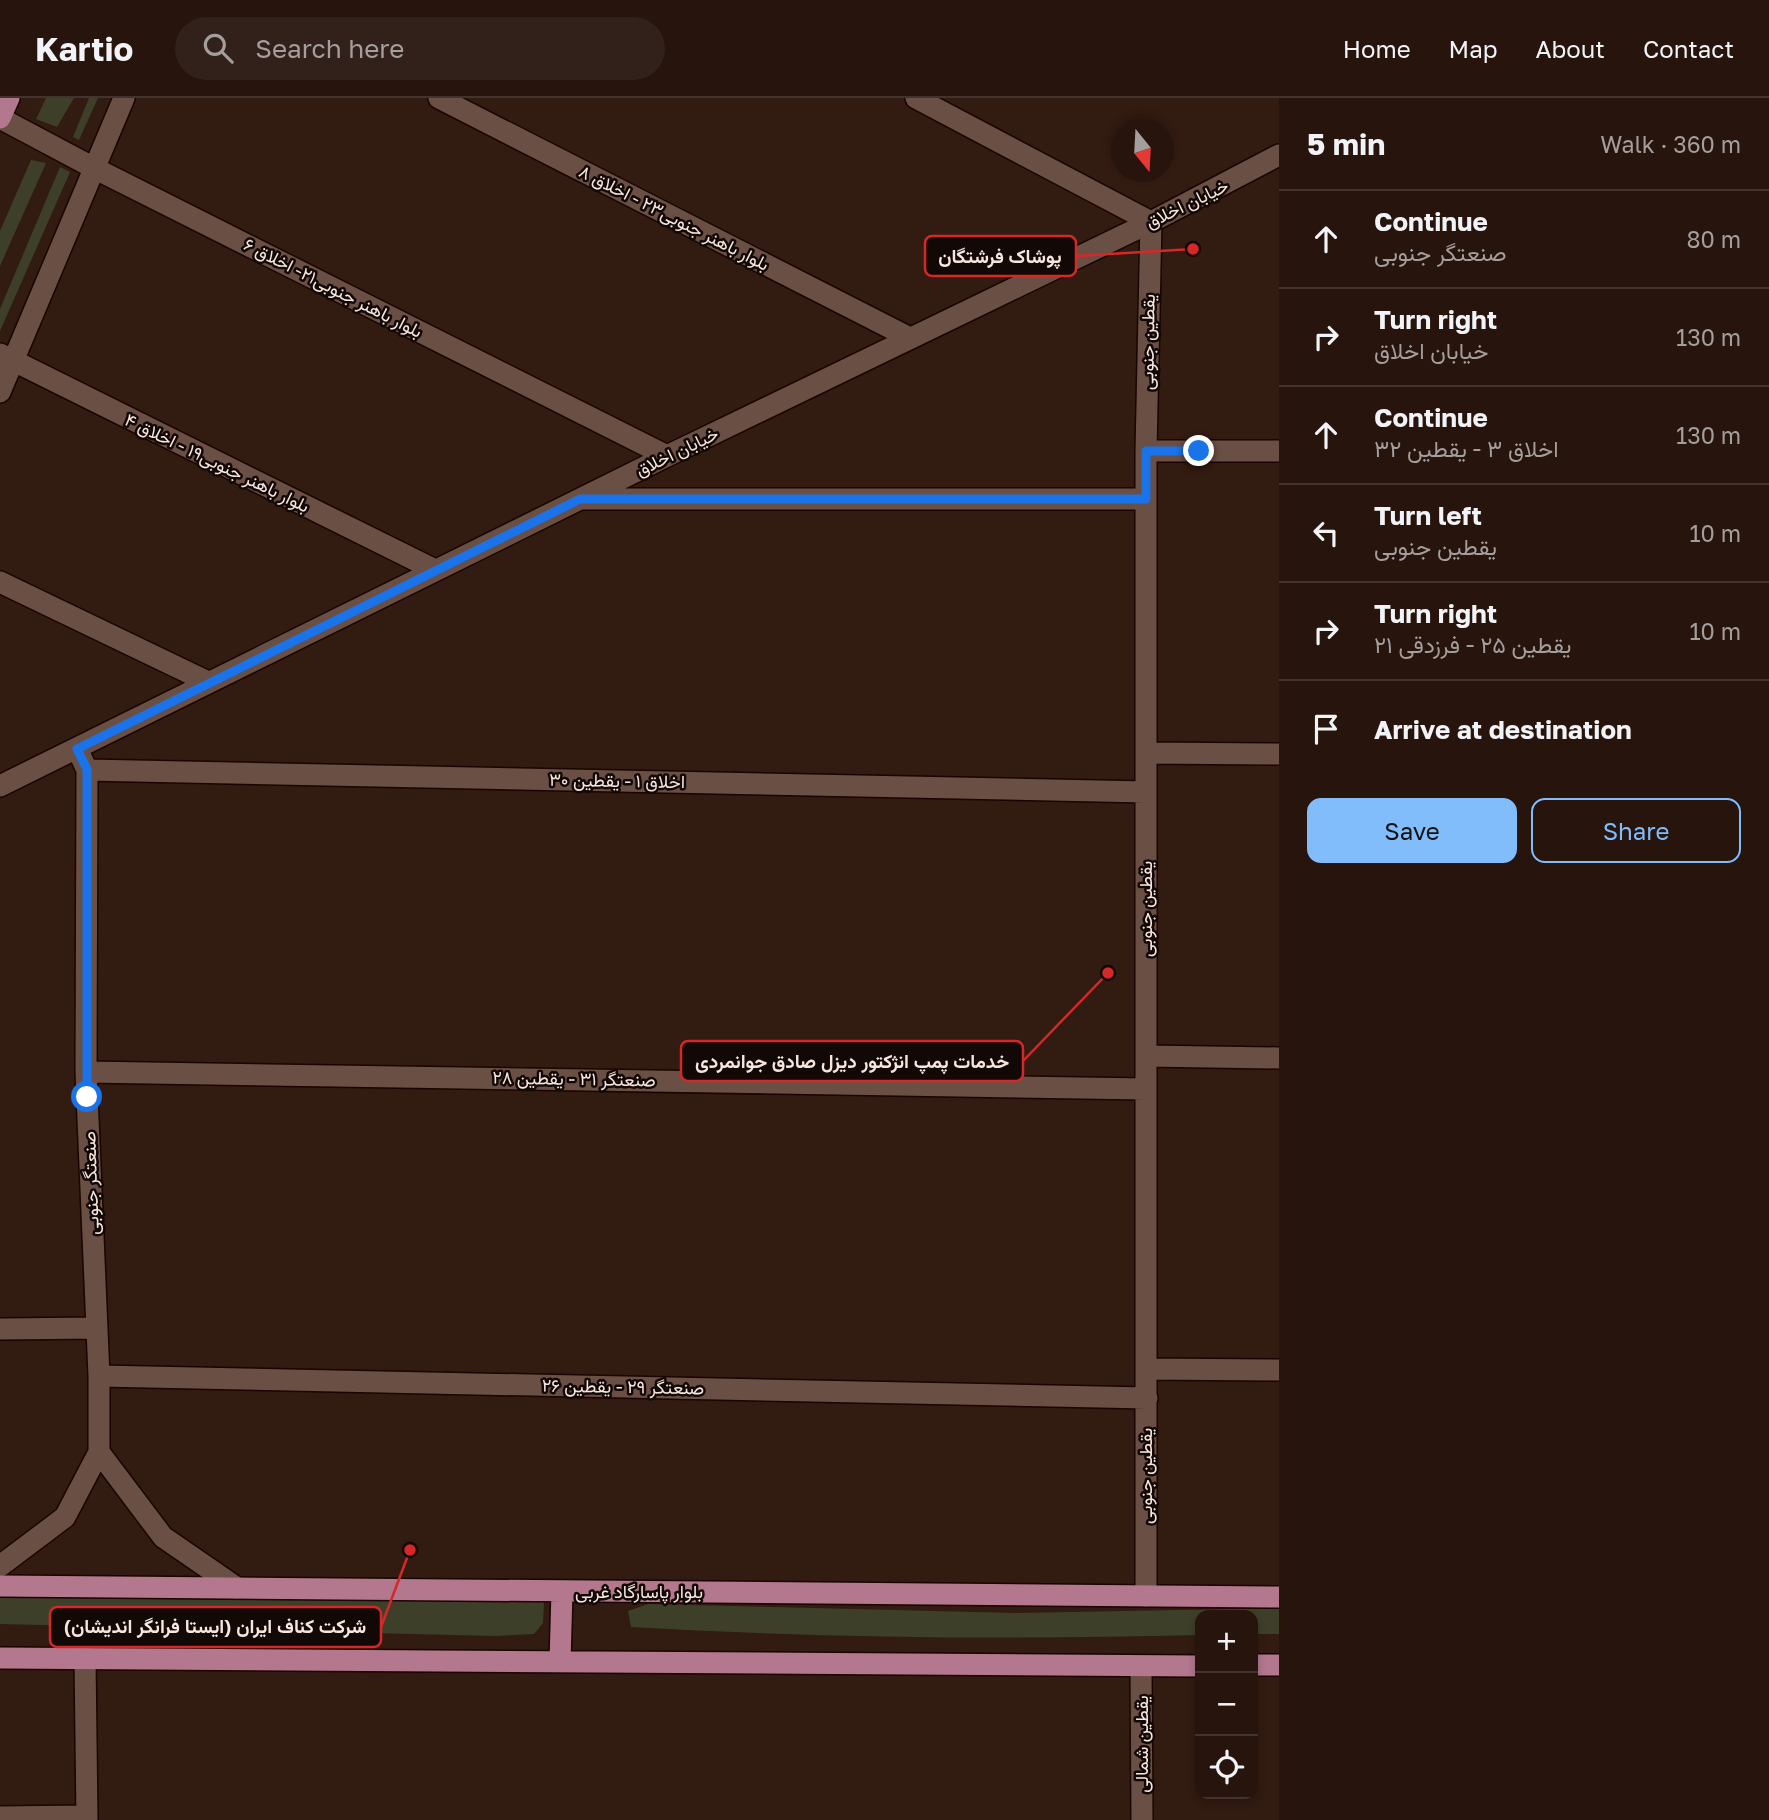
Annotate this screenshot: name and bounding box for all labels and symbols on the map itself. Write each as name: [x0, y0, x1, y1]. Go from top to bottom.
north arrow: [1111, 119, 1174, 182]
street label: بلوار باهنر جنوبی۲۳ - اخلاق ۸: [575, 160, 773, 276]
street label: خیابان اخلاق: [1141, 174, 1232, 233]
street label: بلوار باهنر جنوبی۲۱- اخلاق ۶: [240, 232, 426, 343]
callout: پوشاک فرشتگان: [925, 236, 1076, 276]
text: پوشاک فرشتگان: [938, 244, 1062, 270]
street label: یقطین جنوبی: [1135, 294, 1160, 390]
street label: بلوار باهنر جنوبی۱۹ - اخلاق ۴: [121, 408, 313, 517]
street label: خیابان اخلاق: [631, 422, 722, 481]
route end: [1183, 435, 1214, 466]
street label: اخلاق ۱ - یقطین ۳۰: [549, 768, 685, 793]
street label: یقطین جنوبی: [1134, 861, 1157, 957]
callout: خدمات پمپ انژکتور دیزل صادق جوانمردی: [681, 1041, 1023, 1081]
text: خدمات پمپ انژکتور دیزل صادق جوانمردی: [695, 1049, 1009, 1075]
street label: صنعتگر ۳۱ - یقطین ۲۸: [492, 1066, 656, 1091]
route start: [71, 1081, 102, 1112]
street label: صنعتگر جنوبی: [77, 1131, 104, 1235]
street label: صنعتگر ۲۹ - یقطین ۲۶: [542, 1374, 704, 1399]
street label: یقطین جنوبی: [1134, 1428, 1157, 1524]
street label: بلوار پاسارگاد غربی: [575, 1580, 703, 1604]
callout: شرکت کناف ایران (ایستا فرانگر اندیشان): [50, 1607, 381, 1647]
text: شرکت کناف ایران (ایستا فرانگر اندیشان): [64, 1614, 366, 1639]
street label: یقطین شمالی: [1130, 1695, 1153, 1793]

